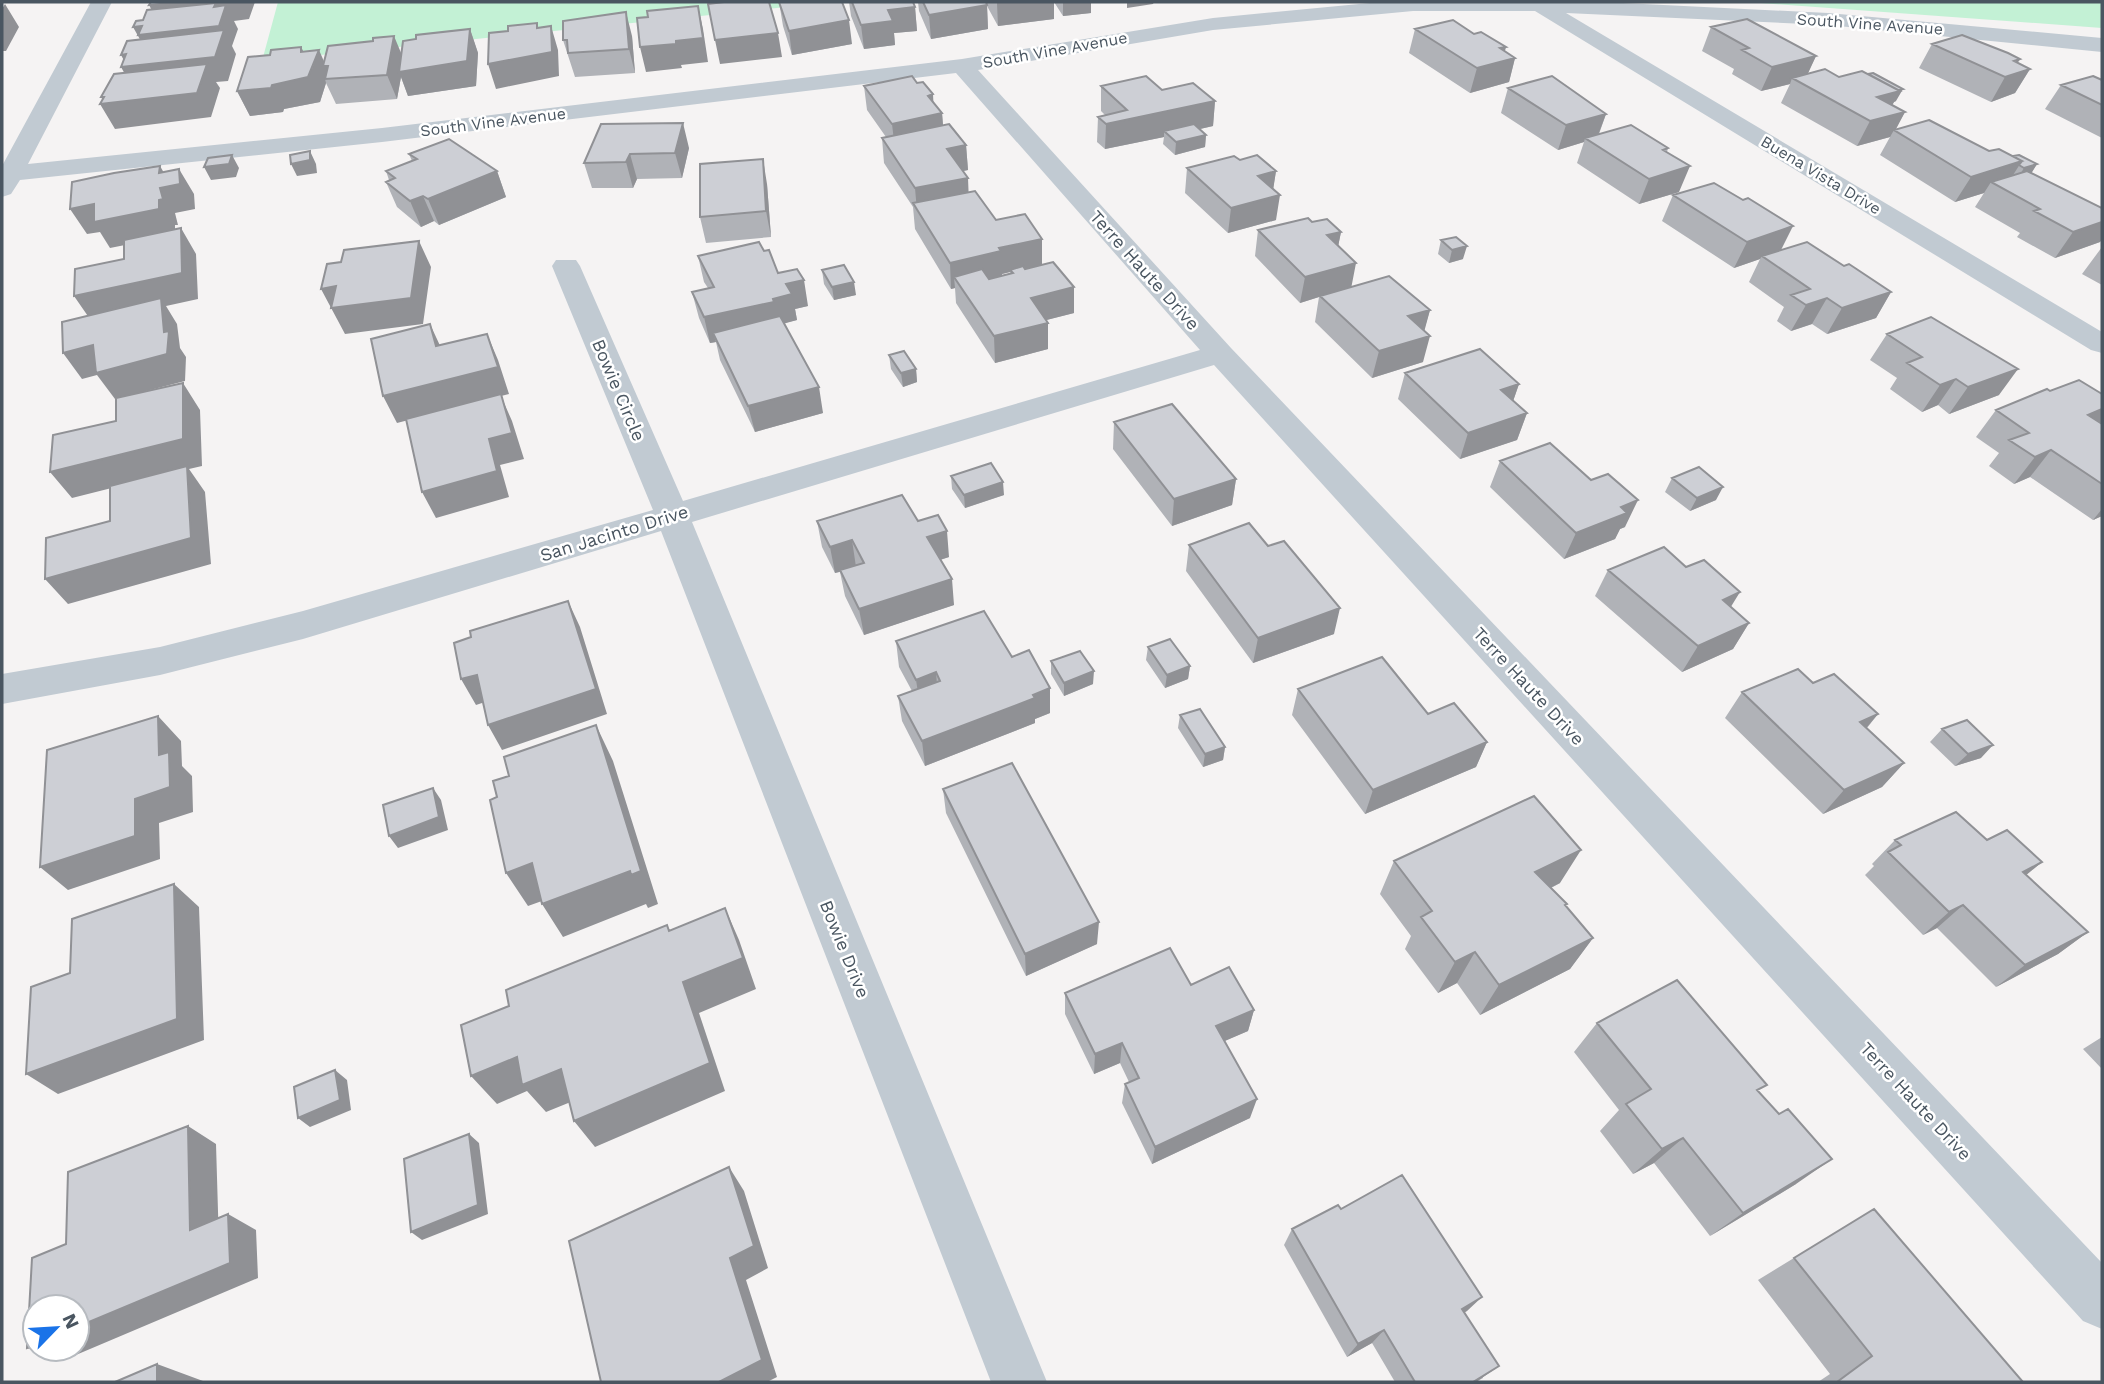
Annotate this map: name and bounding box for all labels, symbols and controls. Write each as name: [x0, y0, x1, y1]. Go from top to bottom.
street label: South Vine Avenue: [1796, 9, 1944, 39]
street label: South Vine Avenue: [981, 28, 1129, 72]
street label: South Vine Avenue: [419, 104, 567, 140]
street label: Buena Vista Drive: [1757, 132, 1885, 218]
street label: Terre Haute Drive: [1086, 206, 1204, 334]
street label: Bowie Circle: [588, 336, 650, 444]
street label: San Jacinto Drive: [537, 501, 691, 565]
street label: Terre Haute Drive: [1469, 623, 1589, 749]
street label: Bowie Drive: [816, 897, 874, 1001]
street label: Terre Haute Drive: [1856, 1038, 1976, 1164]
north arrow: [21, 1293, 91, 1363]
text: N: [58, 1310, 84, 1332]

